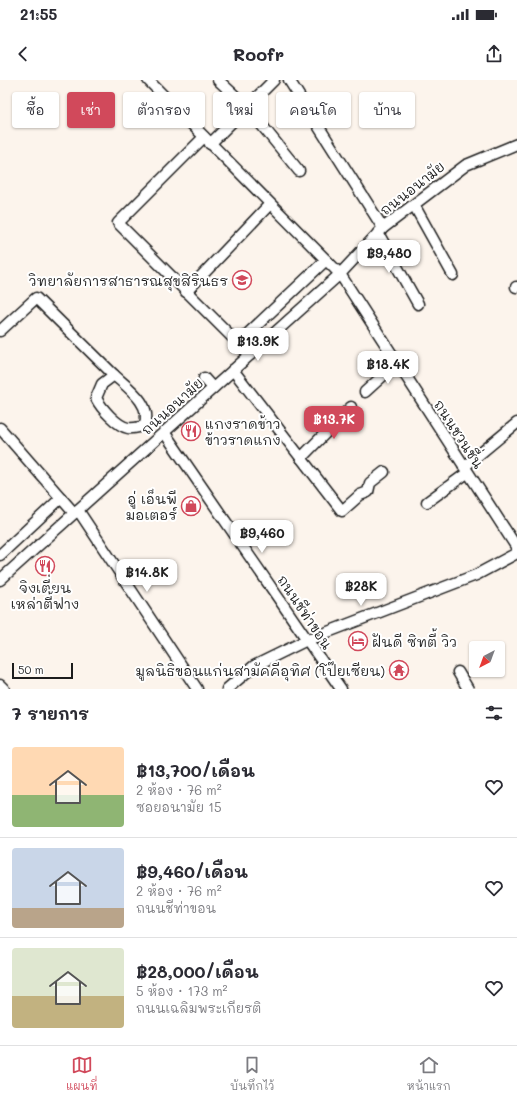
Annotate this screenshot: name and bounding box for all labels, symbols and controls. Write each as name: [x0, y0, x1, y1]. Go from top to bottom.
text: 21:55: [20, 4, 57, 24]
text: Roofr: [233, 42, 284, 66]
icon: back: [12, 43, 34, 65]
icon: share: [483, 43, 505, 65]
chip: ซื้อ: [12, 92, 59, 128]
chip: เช่า: [67, 92, 115, 128]
chip: ตัวกรอง: [123, 92, 205, 128]
chip: ใหม่: [213, 92, 268, 128]
chip: คอนโด: [276, 92, 351, 128]
chip: บ้าน: [359, 92, 415, 128]
street label: ถนนอนามัย: [376, 157, 448, 219]
pin: ฿9,480: [356, 240, 422, 274]
text: ฿9,480: [366, 244, 412, 261]
school or university icon: วิทยาลัยการสาธารณสุขสิรินธร: [231, 269, 253, 291]
place label: วิทยาลัยการสาธารณสุขสิรินธร: [29, 271, 228, 292]
pin: ฿13.9K: [225, 328, 291, 362]
text: ฿13.9K: [237, 332, 279, 349]
pin: ฿18.4K: [355, 351, 421, 385]
text: ฿18.4K: [366, 355, 410, 372]
street label: ถนนอนามัย: [137, 373, 207, 439]
street label: ถนนชวนชื่น: [430, 394, 491, 472]
pin: ฿13.7K: [301, 406, 367, 440]
text: ฿13.7K: [313, 410, 355, 427]
place label: แกงราดข้าว ข้าวราดแกง: [205, 414, 281, 449]
restaurant icon: แกงราดข้าว ข้าวราดแกง: [180, 420, 202, 442]
place label: อู่ เอ็นพี มอเตอร์: [126, 488, 177, 524]
shop icon: อู่ เอ็นพี มอเตอร์: [180, 495, 202, 517]
pin: ฿9,460: [229, 520, 295, 554]
text: ฿9,460: [239, 524, 285, 541]
restaurant icon: จิงเตี่ยน เหล่าตี้ฟาง: [34, 555, 56, 577]
pin: ฿14.8K: [114, 559, 180, 593]
text: ฿14.8K: [125, 563, 169, 580]
street label: ถนนชีท่าขอน: [273, 571, 337, 653]
pin: ฿28K: [337, 573, 385, 607]
place label: จิงเตี่ยน เหล่าตี้ฟาง: [11, 574, 79, 613]
text: ฿28K: [345, 577, 377, 594]
place label: ฝันดี ซิทตี้ วิว: [372, 628, 457, 651]
hotel icon: ฝันดี ซิทตี้ วิว: [347, 630, 369, 652]
north arrow: [469, 641, 505, 677]
map controls: [469, 641, 505, 677]
temple icon: มูลนิธิขอนแก่นสามัคคีอุทิศ (โป๊ยเซียน): [388, 659, 410, 681]
place label: มูลนิธิขอนแก่นสามัคคีอุทิศ (โป๊ยเซียน): [136, 660, 385, 682]
scale bar: [12, 661, 73, 680]
text: 50 m: [18, 662, 44, 677]
text: 7 รายการ: [12, 702, 89, 724]
icon: filters: [483, 702, 505, 724]
text: ฿13,700/เดือน: [136, 759, 255, 781]
icon: home: [44, 763, 92, 811]
icon: heart: [483, 776, 505, 798]
text: 2 ห้อง · 76 m²: [136, 781, 222, 798]
text: ซอยอนามัย 15: [136, 798, 222, 815]
text: ฿9,460/เดือน: [136, 860, 248, 882]
icon: home: [44, 864, 92, 912]
icon: heart: [483, 877, 505, 899]
text: 2 ห้อง · 76 m²: [136, 882, 222, 899]
text: ถนนชีท่าขอน: [136, 899, 216, 916]
text: ฿28,000/เดือน: [136, 960, 259, 982]
icon: home: [44, 964, 92, 1012]
icon: heart: [483, 977, 505, 999]
text: 5 ห้อง · 173 m²: [136, 982, 228, 999]
text: ถนนเฉลิมพระเกียรติ: [136, 999, 261, 1016]
tab: แผนที่: [66, 1054, 98, 1093]
tab: บันทึกไว้: [230, 1054, 274, 1093]
tab: หน้าแรก: [407, 1054, 451, 1093]

